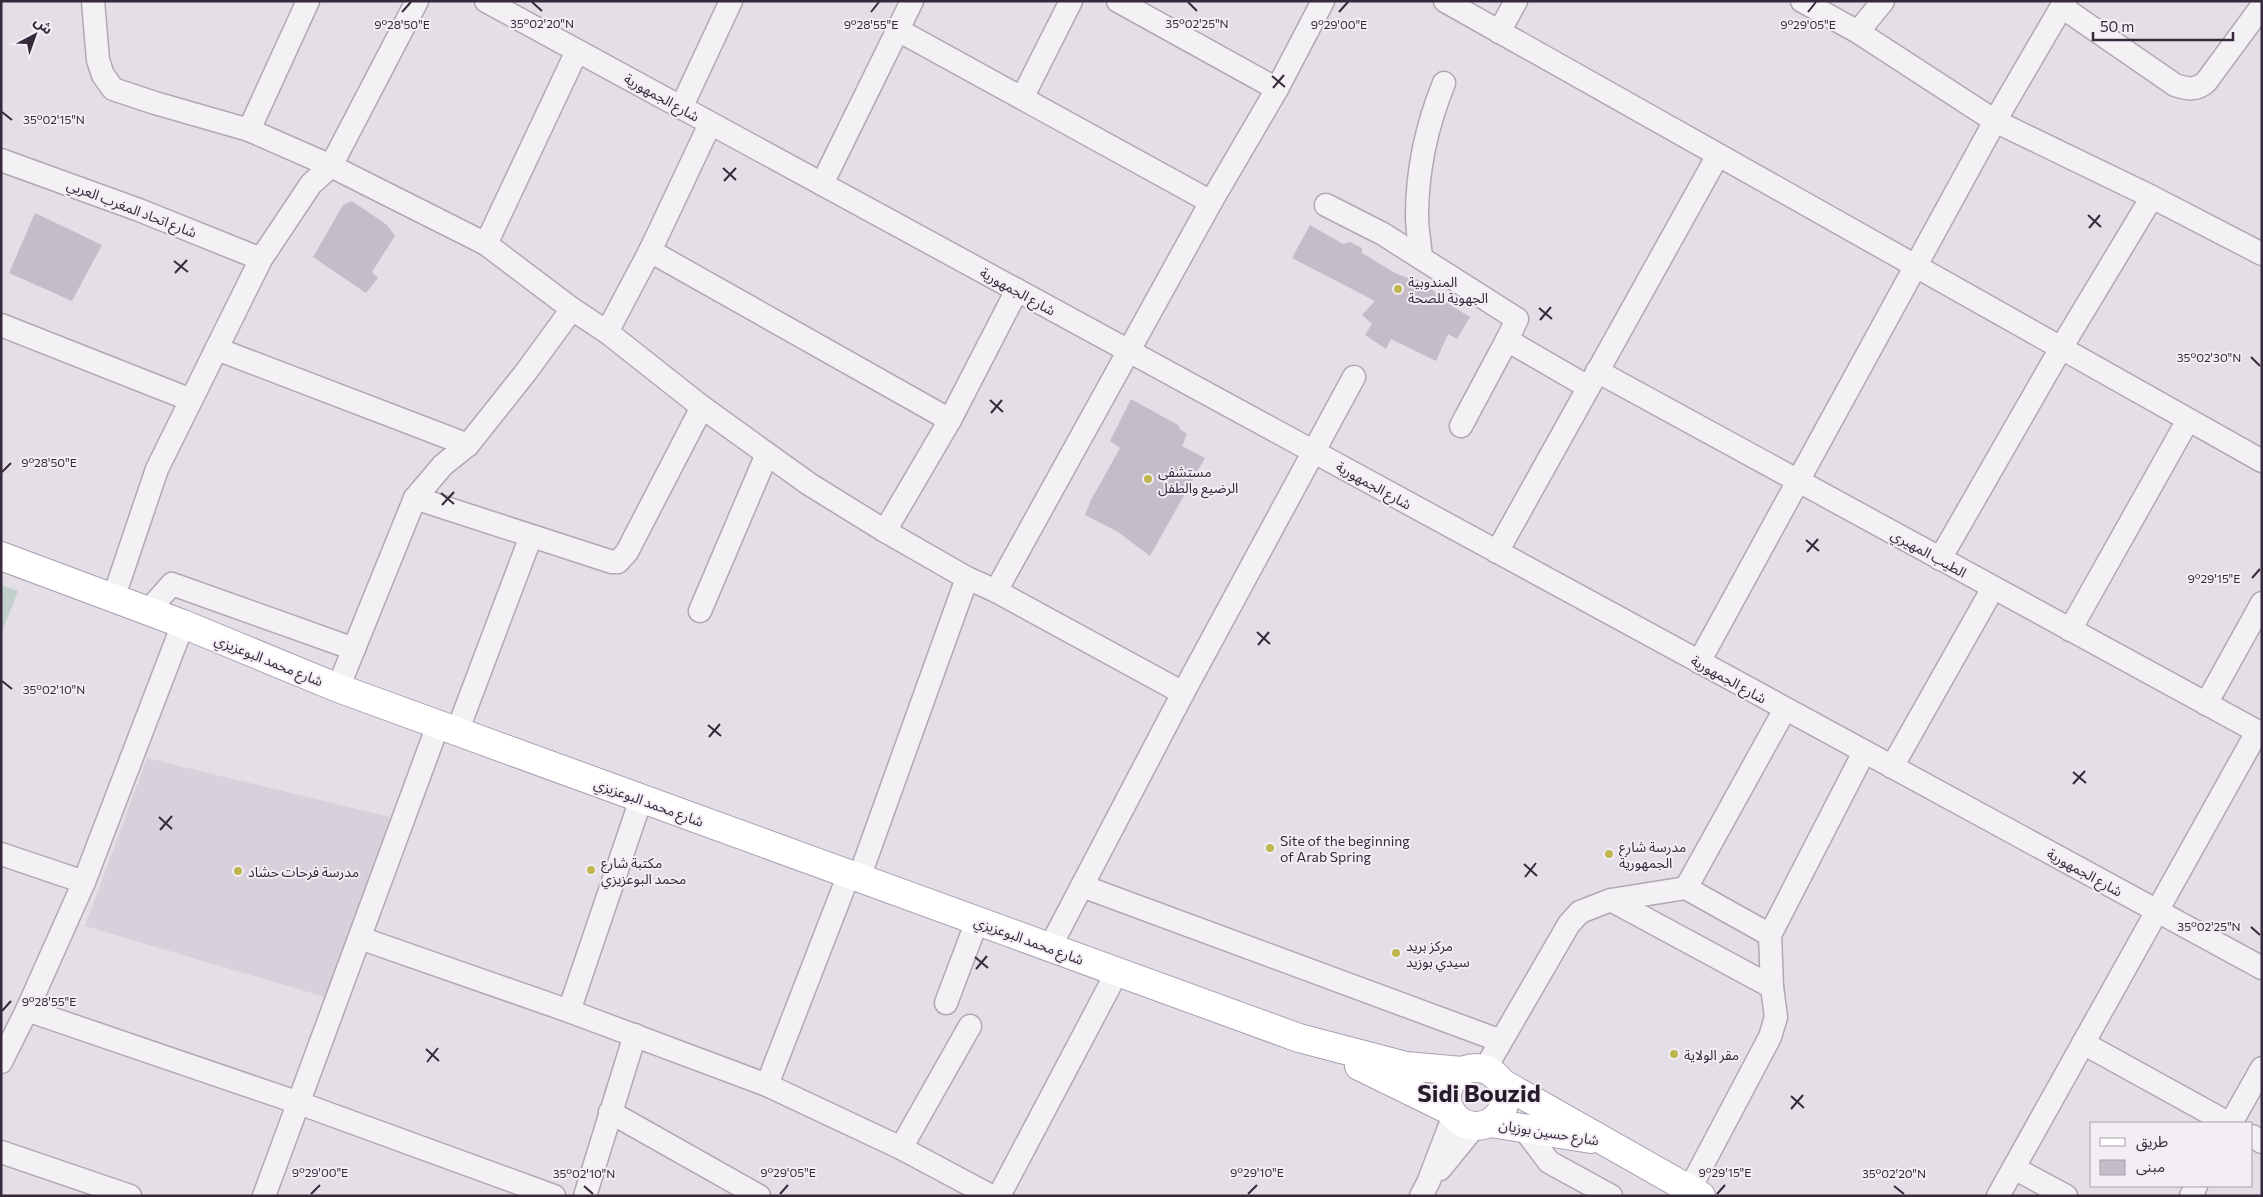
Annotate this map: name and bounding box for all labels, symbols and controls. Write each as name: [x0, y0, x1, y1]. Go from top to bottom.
north arrow: [10, 10, 60, 60]
scale bar: [2093, 10, 2233, 42]
text: ش: [31, 12, 57, 38]
text: 35°02'20"N: [510, 16, 574, 30]
text: 35°02'25"N: [1165, 16, 1229, 30]
text: 9°28'50"E: [374, 17, 430, 31]
text: 9°28'55"E: [844, 17, 898, 31]
text: 9°29'00"E: [1311, 17, 1367, 31]
text: 9°29'05"E: [1780, 17, 1836, 31]
text: 50 m: [2100, 17, 2134, 35]
street label: شارع الجمهورية: [620, 69, 703, 127]
text: 35°02'15"N: [23, 112, 85, 126]
street label: شارع اتحاد المغرب العربي: [63, 175, 199, 244]
street label: شارع الجمهورية: [976, 263, 1059, 321]
place label: المندوبية الجهوية للصحة: [1408, 273, 1488, 307]
marker: المندوبية الجهوية للصحة: [1392, 283, 1404, 295]
text: 35°02'30"N: [2177, 350, 2241, 364]
text: 9°28'50"E: [21, 455, 77, 469]
street label: شارع الجمهورية: [1332, 457, 1415, 515]
place label: مستشفى الرضيع والطفل: [1158, 463, 1238, 499]
marker: مستشفى الرضيع والطفل: [1142, 473, 1154, 485]
street label: الطيب المهيري: [1887, 525, 1970, 584]
text: 9°29'15"E: [2188, 571, 2240, 585]
street label: شارع محمد البوعزيزي: [211, 631, 326, 693]
street label: شارع الجمهورية: [1687, 651, 1770, 709]
text: 35°02'10"N: [23, 682, 85, 696]
street label: شارع محمد البوعزيزي: [591, 774, 706, 833]
place label: Site of the beginning of Arab Spring: [1280, 832, 1410, 865]
place label: مدرسة شارع الجمهورية: [1619, 838, 1686, 872]
marker: Site of the beginning of Arab Spring: [1264, 842, 1276, 854]
street label: شارع الجمهورية: [2043, 844, 2126, 902]
marker: مدرسة شارع الجمهورية: [1603, 848, 1615, 860]
place label: مكتبة شارع محمد البوعزيزي: [601, 854, 686, 890]
place label: مدرسة فرحات حشاد: [248, 863, 359, 881]
marker: مكتبة شارع محمد البوعزيزي: [585, 864, 597, 876]
marker: مدرسة فرحات حشاد: [232, 865, 244, 877]
street label: شارع محمد البوعزيزي: [971, 912, 1086, 971]
text: 35°02'25"N: [2177, 919, 2241, 933]
place label: مركز بريد سيدي بوزيد: [1406, 937, 1470, 973]
marker: مركز بريد سيدي بوزيد: [1390, 947, 1402, 959]
text: 9°28'55"E: [22, 994, 76, 1008]
place label: مقر الولاية: [1684, 1046, 1739, 1064]
marker: مقر الولاية: [1668, 1048, 1680, 1060]
district label: Sidi Bouzid: [1417, 1078, 1541, 1107]
street label: شارع حسين بوزيان: [1497, 1116, 1600, 1151]
legend: [2090, 1122, 2253, 1187]
text: طريق: [2136, 1132, 2168, 1152]
text: مبنى: [2136, 1157, 2165, 1176]
text: 9°29'00"E: [292, 1165, 348, 1179]
text: 9°29'05"E: [760, 1165, 816, 1179]
text: 9°29'10"E: [1230, 1165, 1284, 1179]
text: 9°29'15"E: [1699, 1165, 1751, 1179]
text: 35°02'10"N: [553, 1166, 615, 1180]
text: 35°02'20"N: [1862, 1166, 1926, 1180]

